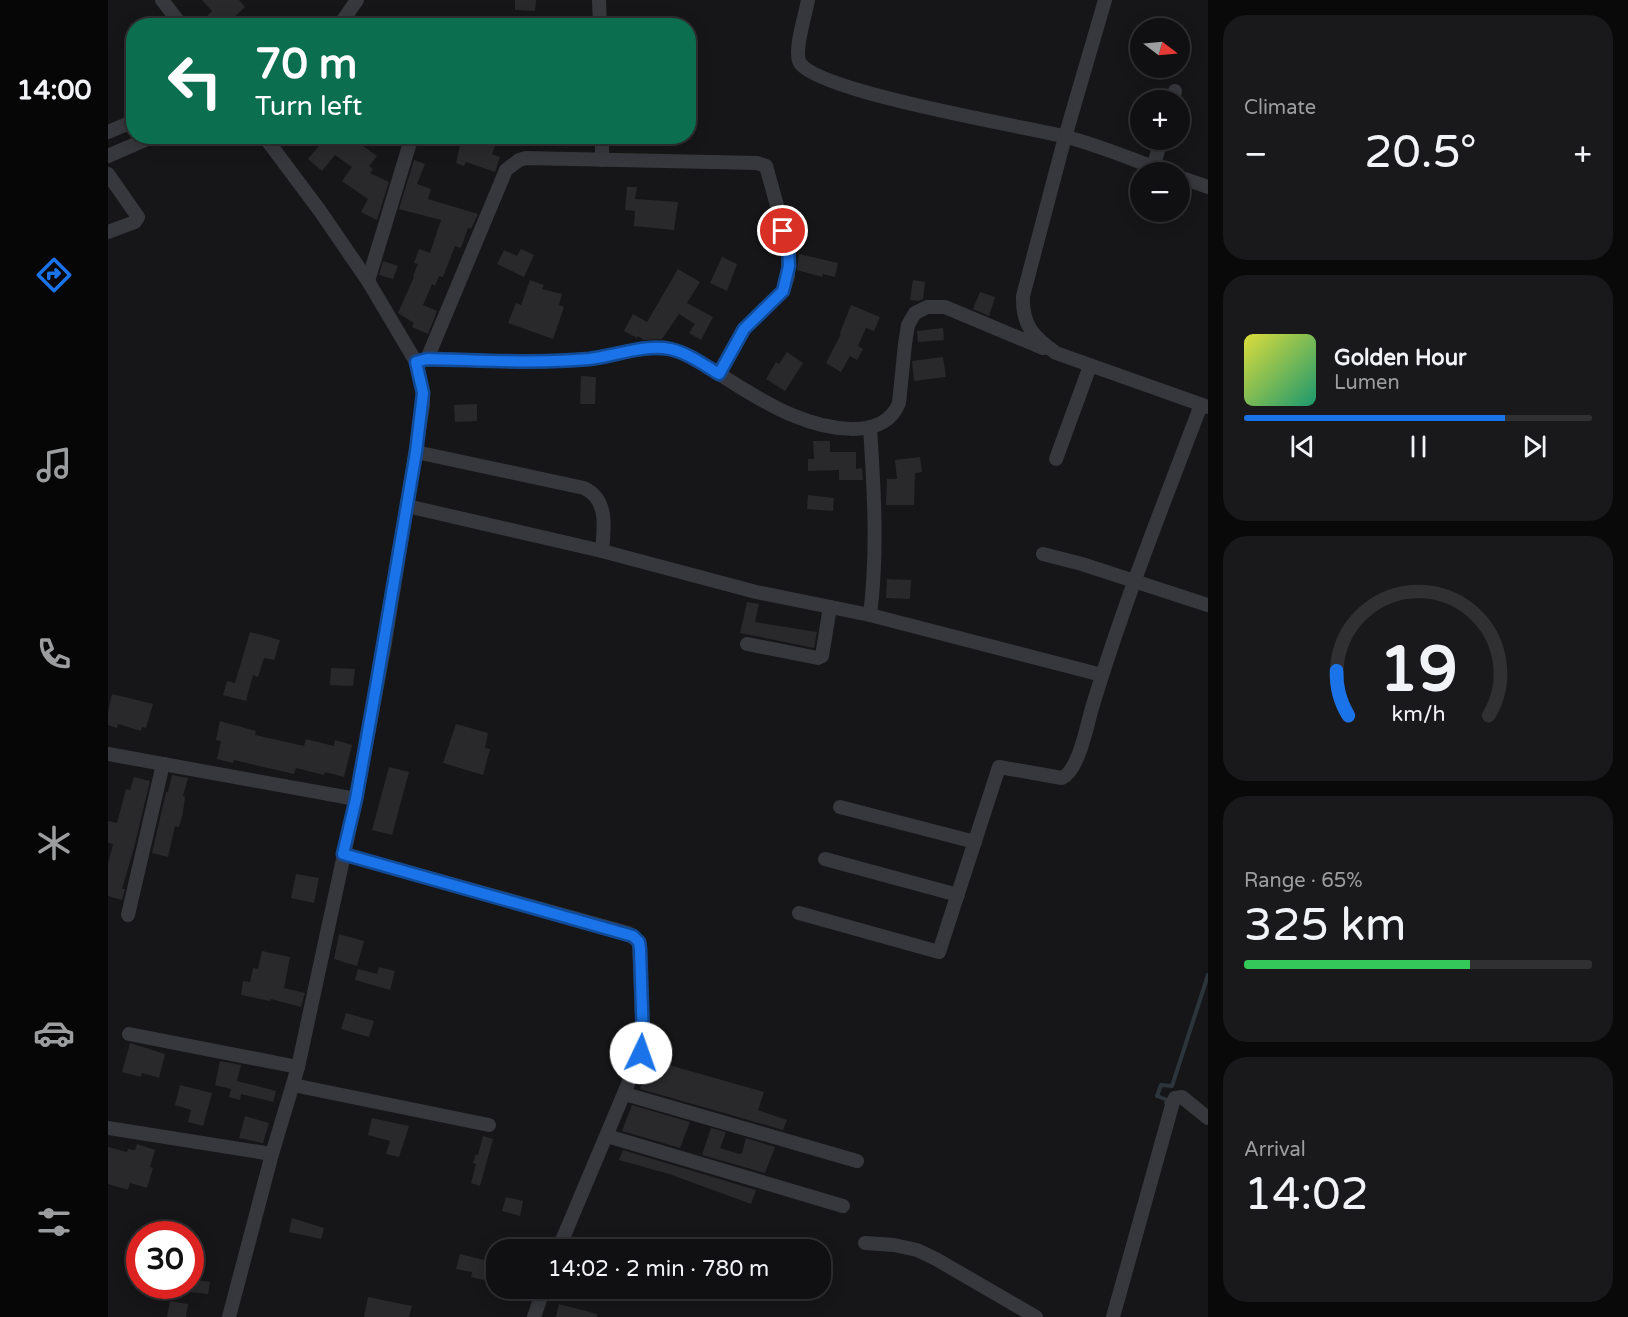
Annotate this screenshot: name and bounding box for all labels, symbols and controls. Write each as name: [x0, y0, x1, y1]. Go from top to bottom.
north arrow: [1130, 18, 1190, 78]
map controls: [1130, 18, 1190, 222]
text: 70 m: [255, 39, 357, 90]
icon: left: [156, 42, 234, 120]
text: 14:00: [17, 74, 91, 107]
text: Turn left: [255, 90, 362, 123]
button: +: [1130, 90, 1190, 150]
text: Climate: [1244, 96, 1316, 120]
text: 20.5°: [1364, 126, 1477, 180]
text: −: [1244, 135, 1268, 174]
text: +: [1573, 135, 1592, 174]
button: −: [1130, 162, 1190, 222]
pin: [757, 205, 808, 256]
icon: arrive: [766, 214, 799, 247]
icon: directions: [33, 254, 75, 296]
text: Golden Hour: [1334, 345, 1466, 371]
text: Lumen: [1334, 371, 1400, 395]
icon: previous: [1286, 430, 1319, 463]
icon: pause: [1402, 430, 1435, 463]
icon: next: [1518, 430, 1551, 463]
icon: music: [33, 444, 75, 486]
icon: phone: [33, 633, 75, 675]
text: 19: [1379, 633, 1457, 708]
text: km/h: [1391, 701, 1445, 727]
icon: climate: [33, 822, 75, 864]
text: Range · 65%: [1244, 869, 1363, 893]
text: 325 km: [1244, 899, 1406, 953]
icon: car: [33, 1012, 75, 1054]
position arrow: [609, 1021, 673, 1085]
text: Arrival: [1244, 1138, 1306, 1162]
text: 14:02: [1244, 1168, 1369, 1222]
icon: filters: [33, 1201, 75, 1243]
speed limit sign: 30: [126, 1221, 204, 1299]
text: 14:02 · 2 min · 780 m: [548, 1256, 769, 1282]

